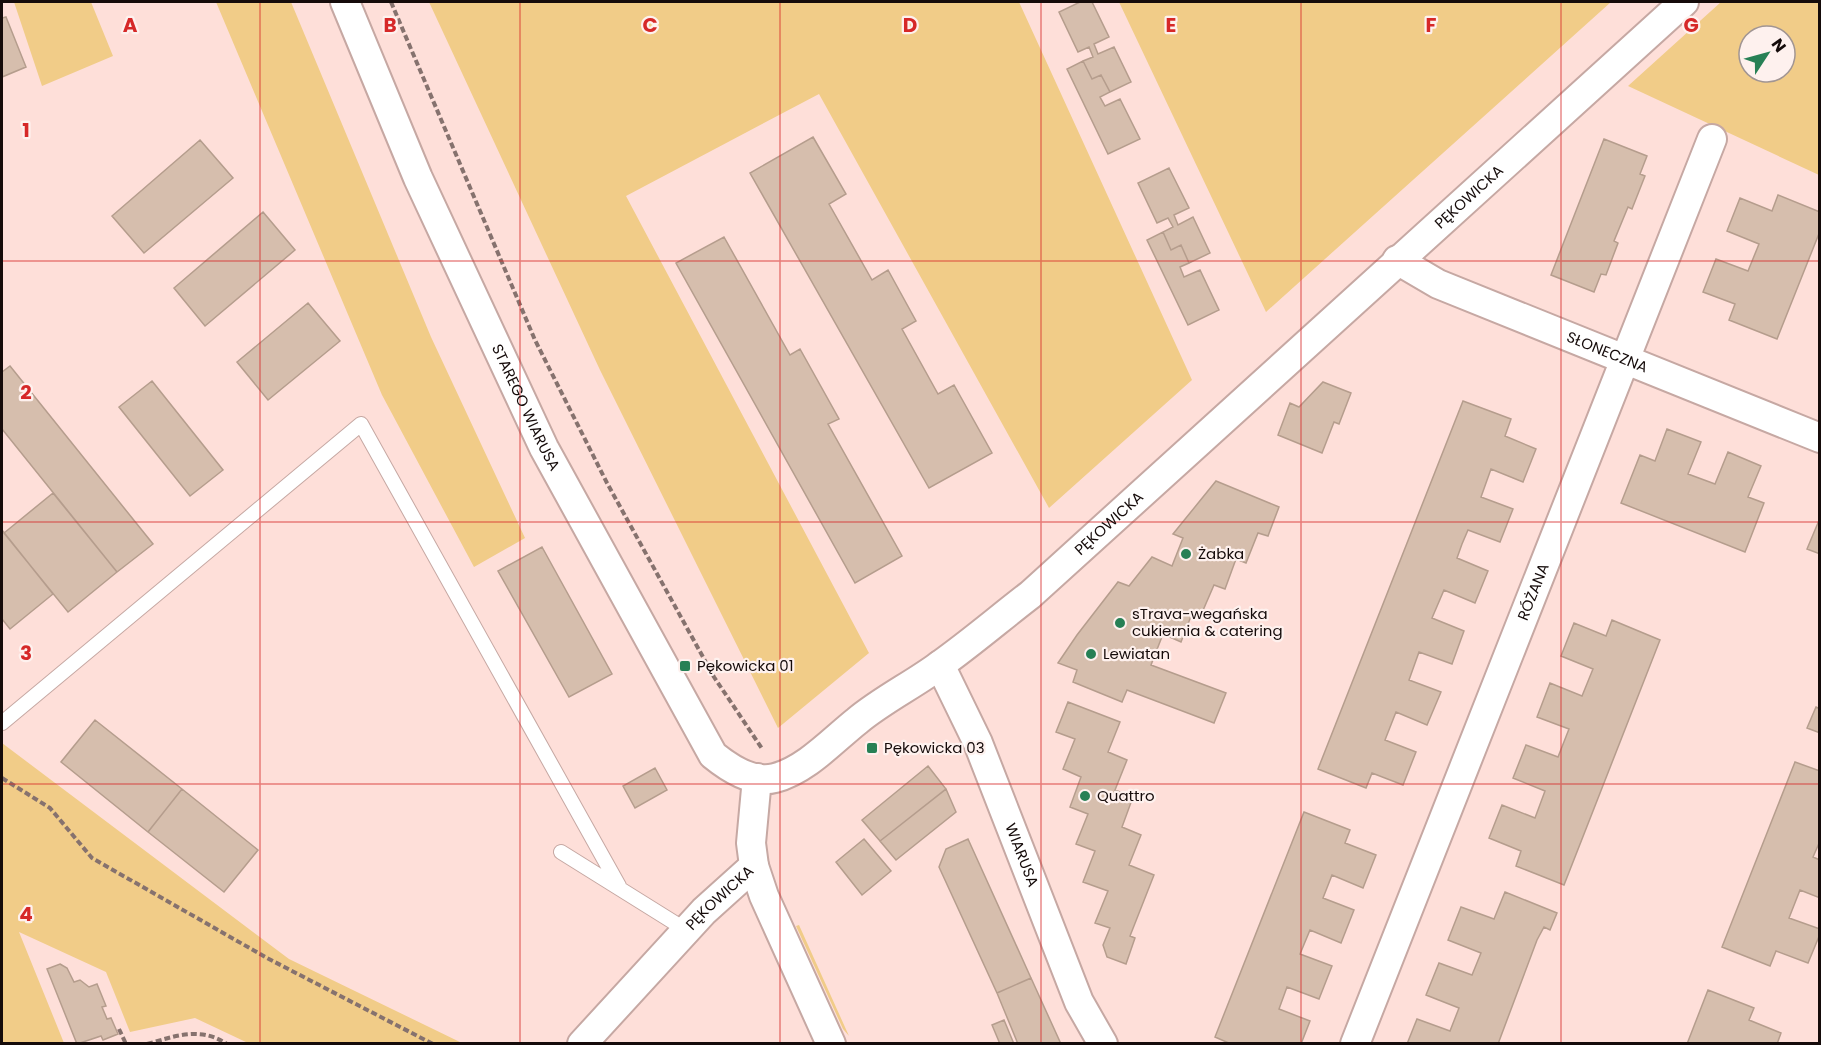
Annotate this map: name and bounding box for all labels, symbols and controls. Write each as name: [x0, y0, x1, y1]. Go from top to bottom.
text: A: [123, 11, 138, 39]
text: B: [383, 11, 397, 39]
text: C: [642, 11, 658, 39]
text: D: [903, 11, 917, 39]
text: E: [1166, 11, 1176, 39]
text: F: [1426, 11, 1437, 39]
text: G: [1683, 11, 1699, 39]
north arrow: [1737, 24, 1797, 84]
text: N: [1766, 34, 1792, 57]
text: 1: [22, 116, 30, 144]
street label: PĘKOWICKA: [1430, 160, 1508, 233]
street label: SŁONECZNA: [1564, 326, 1651, 378]
street label: STAREGO WIARUSA: [487, 340, 565, 474]
text: 2: [20, 378, 32, 406]
street label: PĘKOWICKA: [1070, 486, 1148, 560]
place label: Żabka: [1198, 543, 1244, 564]
marker: Żabka: [1179, 547, 1193, 561]
street label: RÓŻANA: [1512, 560, 1554, 623]
place label: sTrava-wegańska cukiernia & catering: [1132, 603, 1283, 641]
marker: sTrava-wegańska cukiernia & catering: [1113, 616, 1127, 630]
text: 3: [20, 639, 32, 667]
place label: Lewiatan: [1103, 643, 1170, 664]
marker: Lewiatan: [1084, 647, 1098, 661]
place label: Pękowicka 01: [697, 655, 794, 676]
marker: Pękowicka 01: [678, 659, 692, 673]
place label: Pękowicka 03: [884, 737, 985, 758]
marker: Pękowicka 03: [865, 741, 879, 755]
place label: Quattro: [1097, 785, 1155, 806]
marker: Quattro: [1078, 789, 1092, 803]
street label: WIARUSA: [1000, 820, 1044, 890]
street label: PĘKOWICKA: [681, 860, 758, 934]
text: 4: [19, 900, 33, 928]

